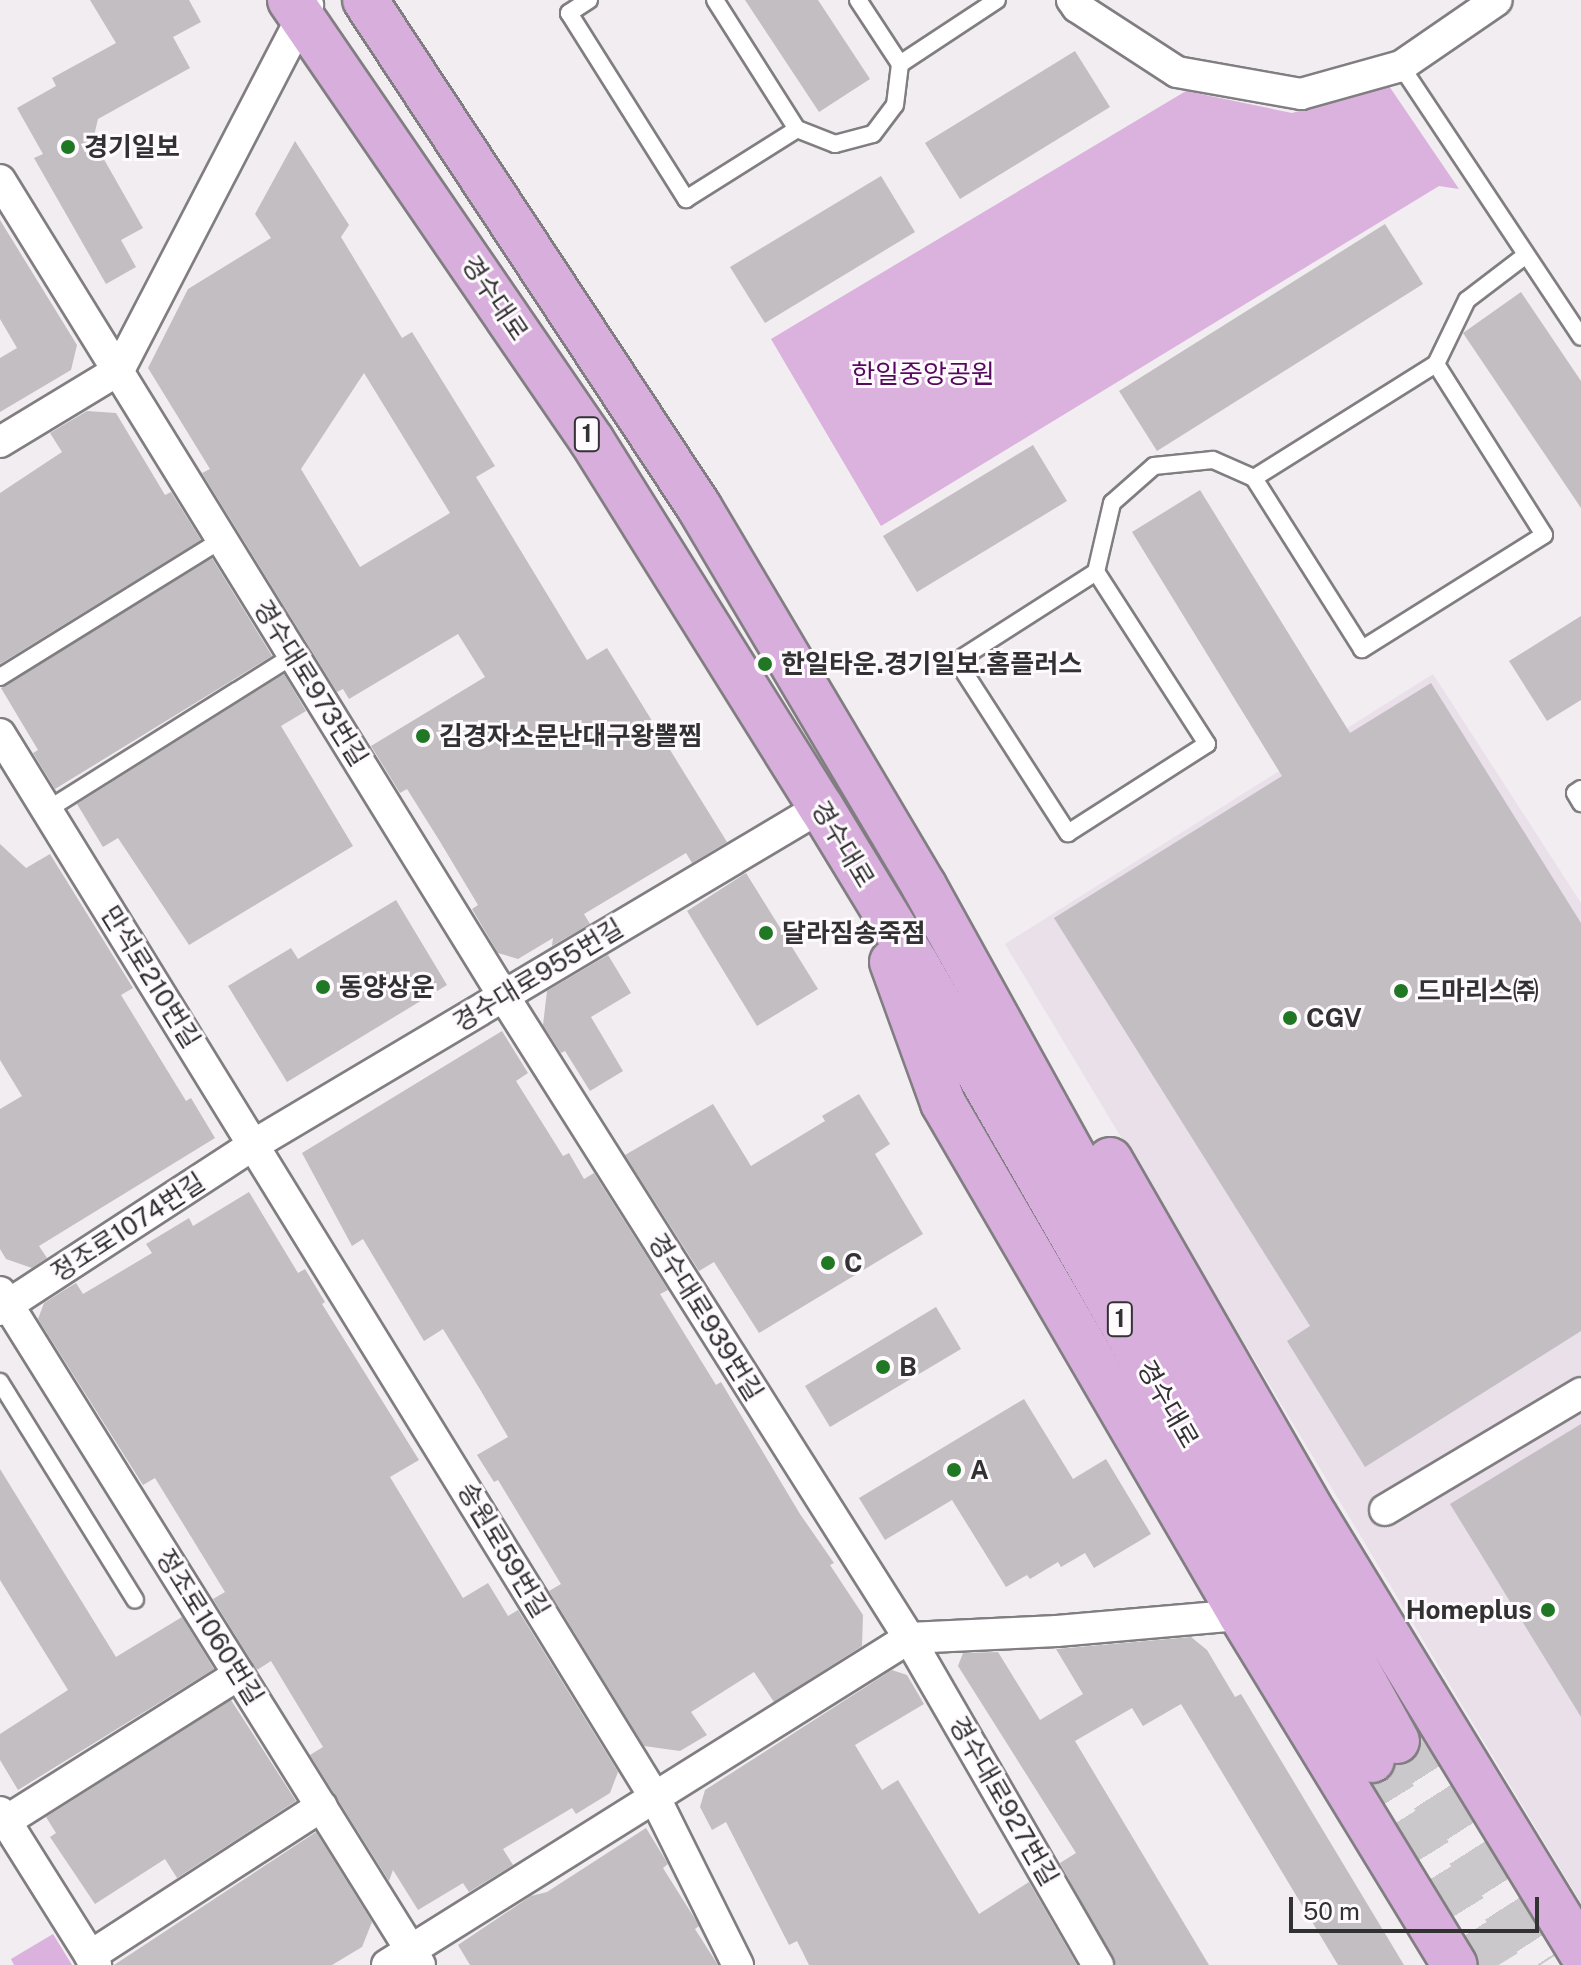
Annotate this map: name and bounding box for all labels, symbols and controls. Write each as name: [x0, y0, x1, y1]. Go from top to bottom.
place label: 경기일보: [84, 131, 180, 163]
marker: 경기일보: [59, 138, 77, 156]
street label: 경수대로: [455, 250, 535, 346]
park label: 한일중앙공원: [851, 358, 995, 390]
road number: 1: [573, 414, 601, 454]
street label: 경수대로973번길: [247, 594, 375, 772]
place label: 한일타운.경기일보.홈플러스: [781, 648, 1082, 680]
marker: 한일타운.경기일보.홈플러스: [756, 655, 774, 673]
place label: 김경자소문난대구왕뽈찜: [439, 720, 702, 752]
marker: 김경자소문난대구왕뽈찜: [414, 727, 432, 745]
street label: 경수대로: [805, 795, 881, 893]
street label: 만석로210번길: [95, 900, 207, 1054]
street label: 경수대로955번길: [447, 912, 629, 1038]
place label: 달라짐송죽점: [782, 917, 926, 949]
marker: 달라짐송죽점: [757, 924, 775, 942]
place label: 동양상운: [339, 971, 435, 1003]
place label: 드마리스㈜: [1417, 975, 1539, 1007]
marker: 동양상운: [314, 978, 332, 996]
marker: 드마리스㈜: [1392, 982, 1410, 1000]
place label: CGV: [1306, 1002, 1362, 1034]
marker: CGV: [1281, 1009, 1299, 1027]
street label: 정조로1074번길: [45, 1166, 211, 1288]
street label: 경수대로939번길: [642, 1227, 770, 1407]
place label: C: [844, 1247, 863, 1279]
marker: C: [819, 1254, 837, 1272]
road number: 1: [1106, 1299, 1134, 1339]
place label: B: [899, 1351, 917, 1383]
street label: 경수대로: [1131, 1355, 1205, 1453]
marker: B: [874, 1358, 892, 1376]
place label: A: [970, 1454, 989, 1486]
marker: A: [945, 1461, 963, 1479]
street label: 송원로59번길: [451, 1477, 557, 1623]
street label: 정조로1060번길: [150, 1543, 270, 1711]
place label: Homeplus: [1406, 1594, 1532, 1626]
marker: Homeplus: [1539, 1601, 1557, 1619]
street label: 경수대로927번길: [943, 1711, 1065, 1891]
scale bar: [1293, 1881, 1543, 1931]
text: 50 m: [1303, 1897, 1360, 1925]

